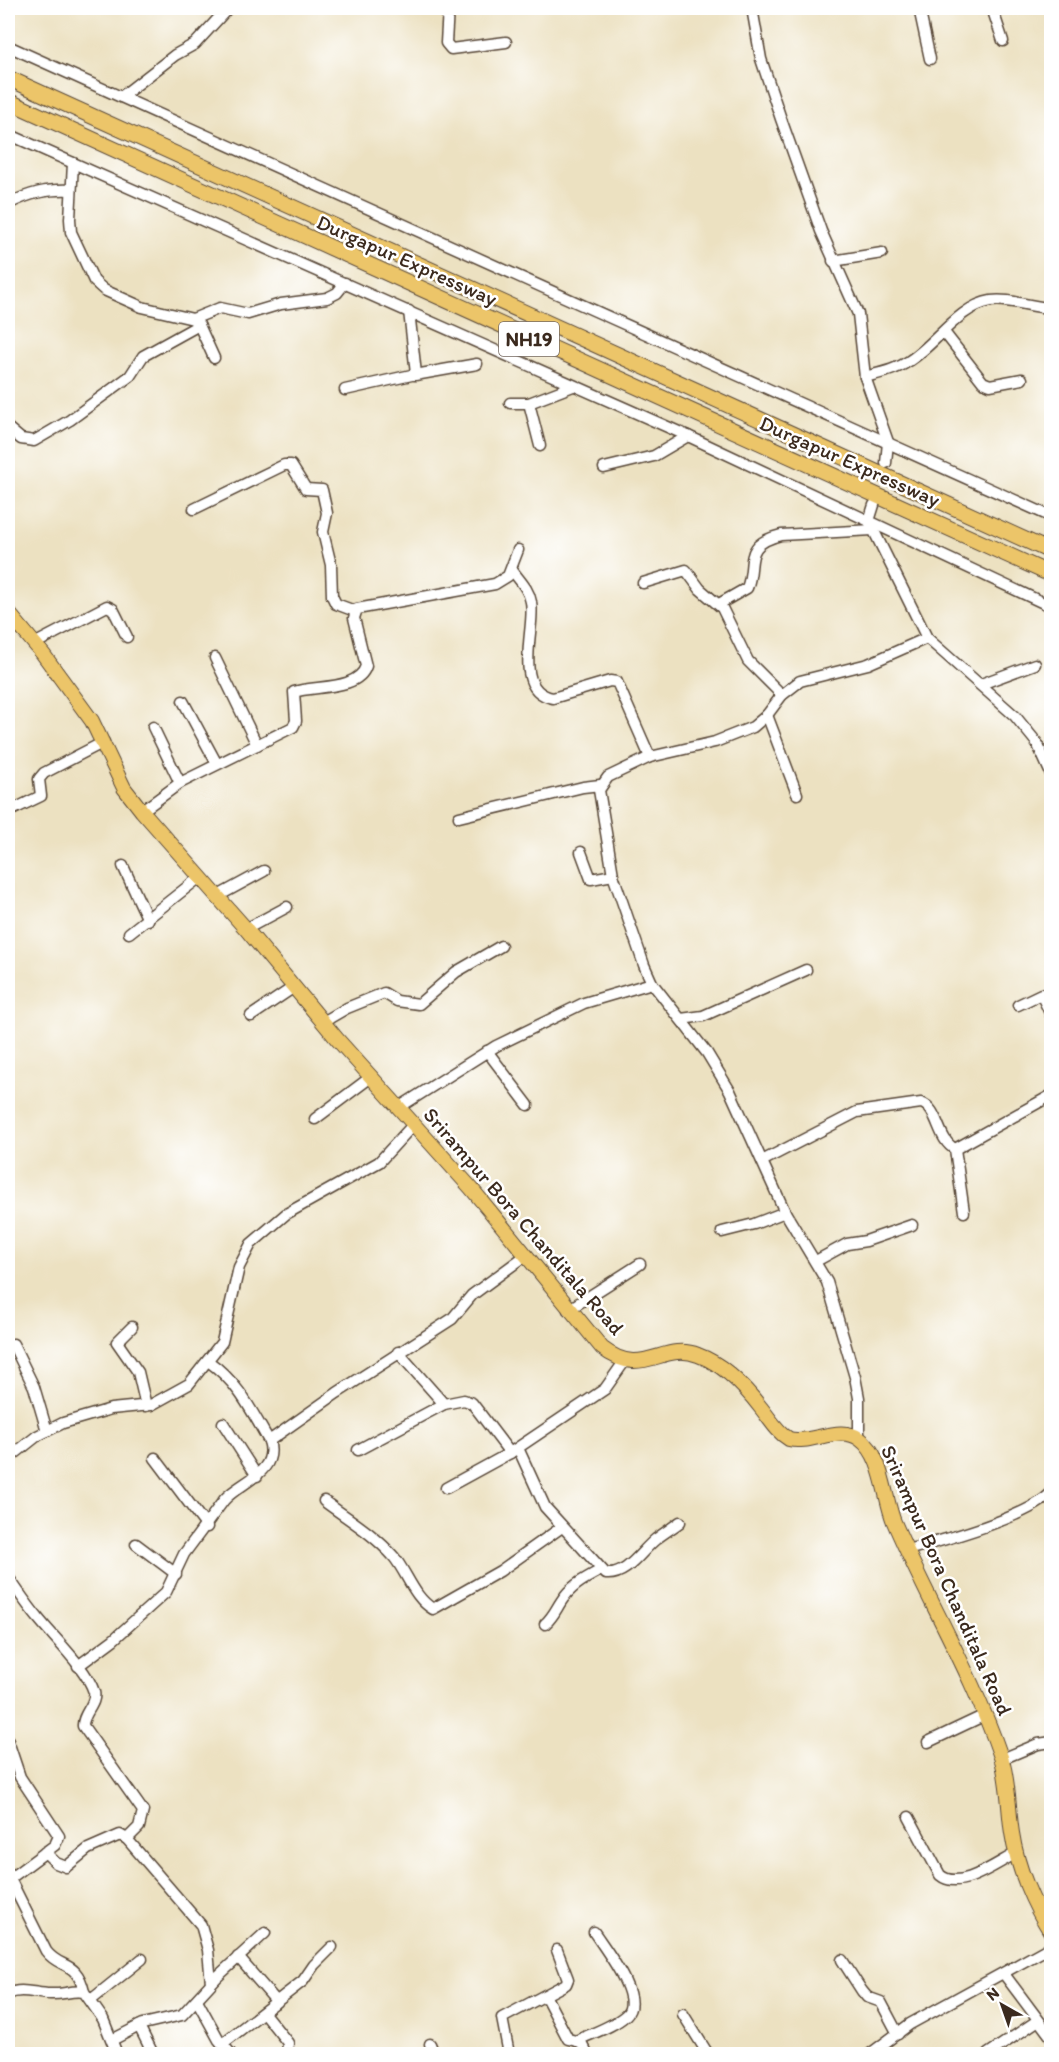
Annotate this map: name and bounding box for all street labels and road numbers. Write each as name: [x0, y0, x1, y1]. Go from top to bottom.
street label: Durgapur Expressway: [313, 209, 501, 311]
road number: NH19: [499, 322, 559, 356]
street label: Durgapur Expressway: [756, 410, 944, 512]
street label: Srirampur Bora Chanditala Road: [418, 1102, 630, 1340]
street label: Srirampur Bora Chanditala Road: [876, 1441, 1018, 1720]

